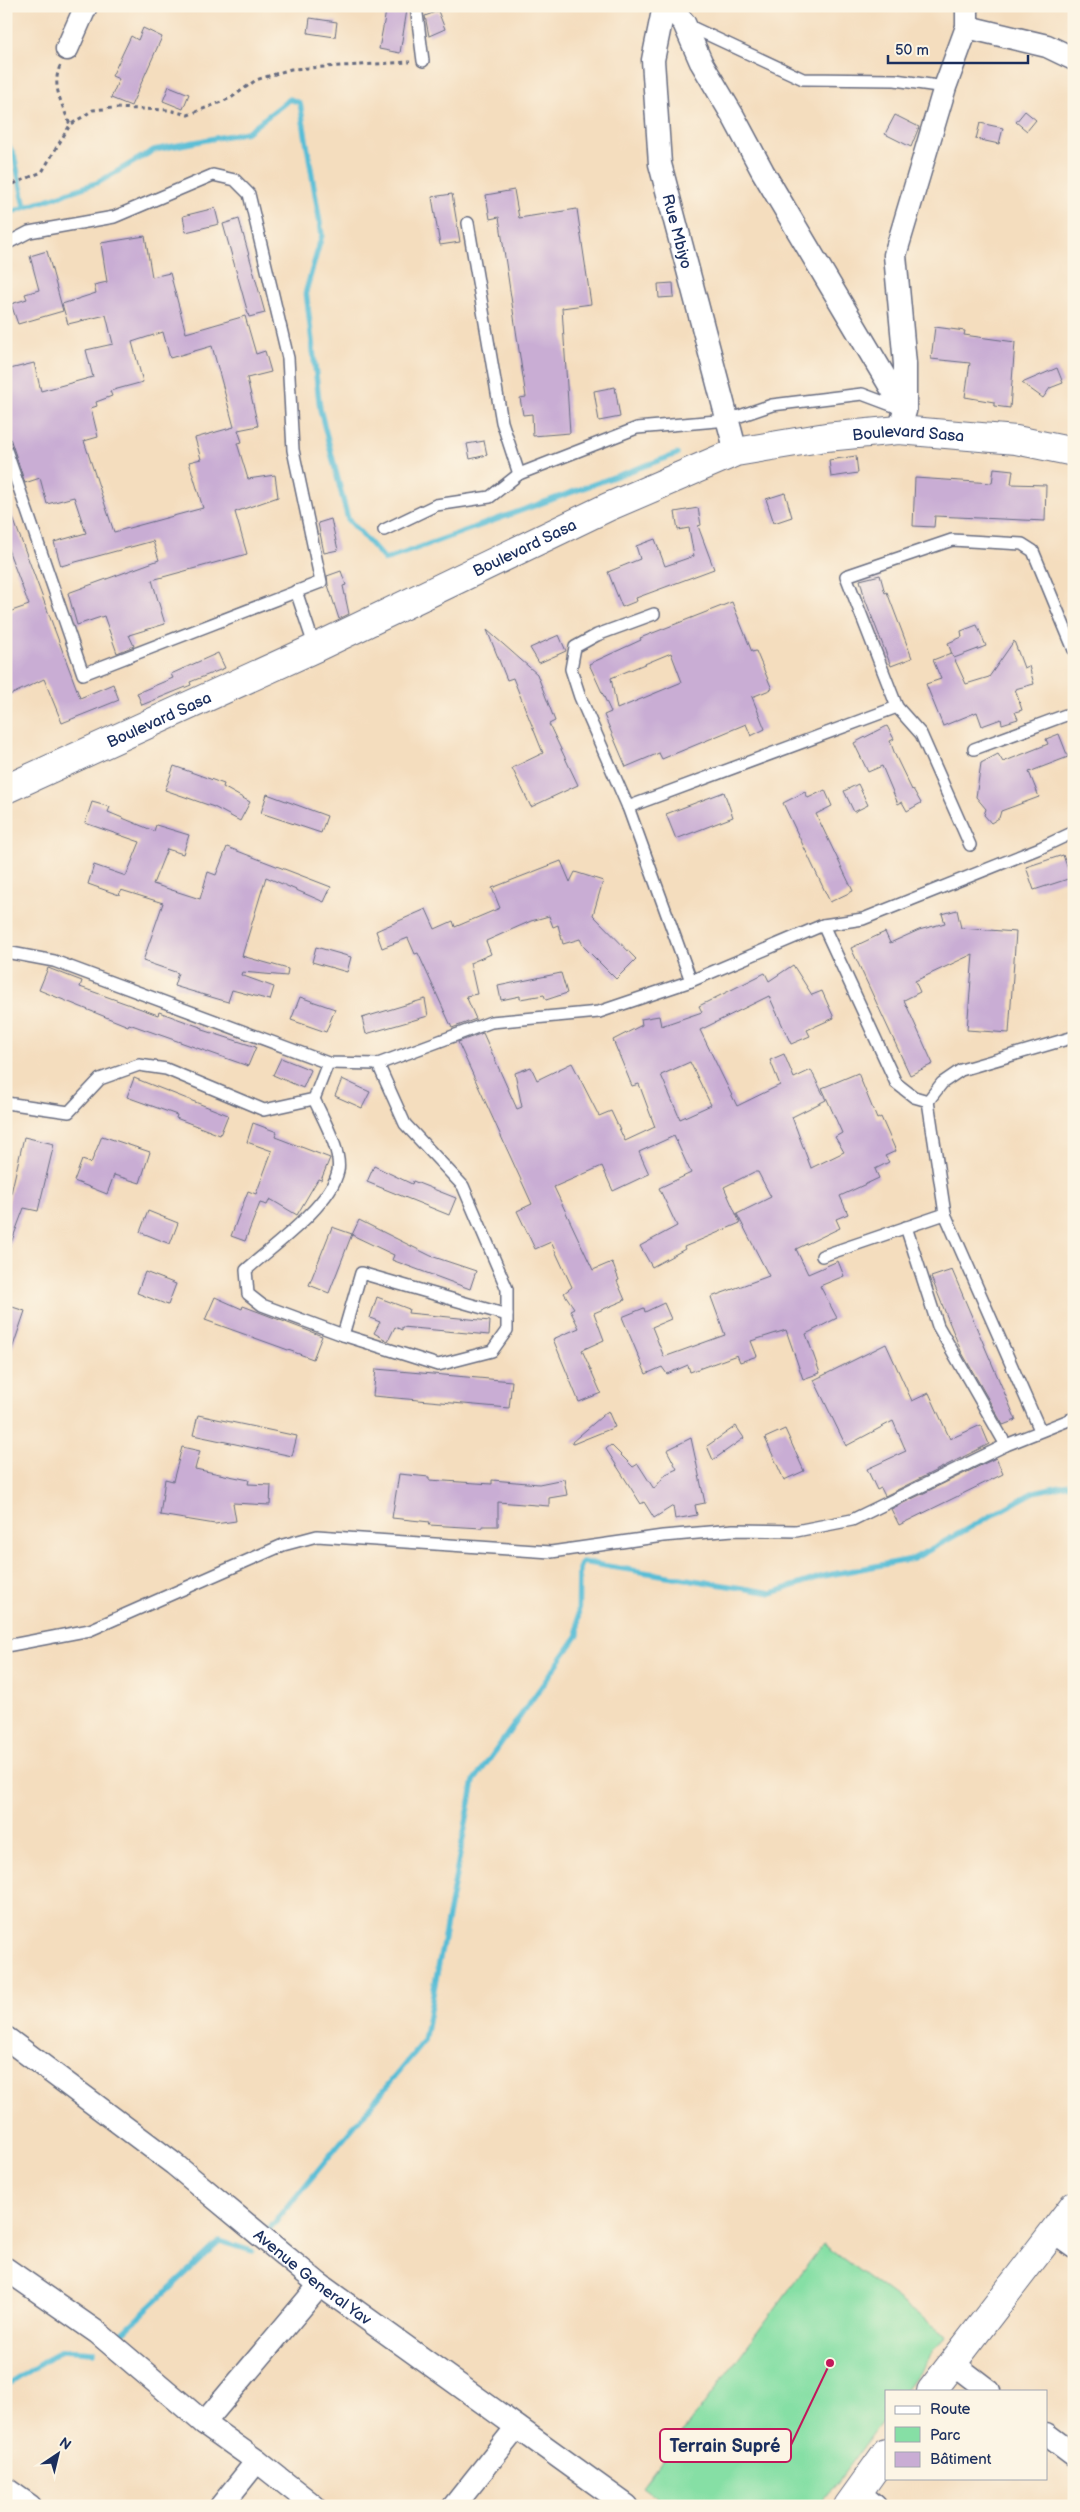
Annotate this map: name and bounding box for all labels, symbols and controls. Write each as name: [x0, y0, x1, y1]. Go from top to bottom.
scale bar: [888, 32, 1028, 64]
text: 50 m: [895, 41, 929, 60]
street label: Rue Mbiyo: [657, 192, 695, 271]
street label: Boulevard Sasa: [851, 422, 965, 447]
street label: Boulevard Sasa: [470, 516, 580, 582]
street label: Boulevard Sasa: [104, 689, 215, 753]
street label: Avenue General Yav: [249, 2226, 375, 2330]
legend: [885, 2390, 1048, 2480]
text: Route: [930, 2400, 971, 2419]
text: Parc: [930, 2426, 960, 2445]
callout: Terrain Supré: [660, 2429, 791, 2462]
north arrow: [32, 2430, 82, 2480]
text: N: [56, 2434, 74, 2454]
text: Terrain Supré: [670, 2436, 781, 2457]
text: Bâtiment: [930, 2450, 992, 2469]

